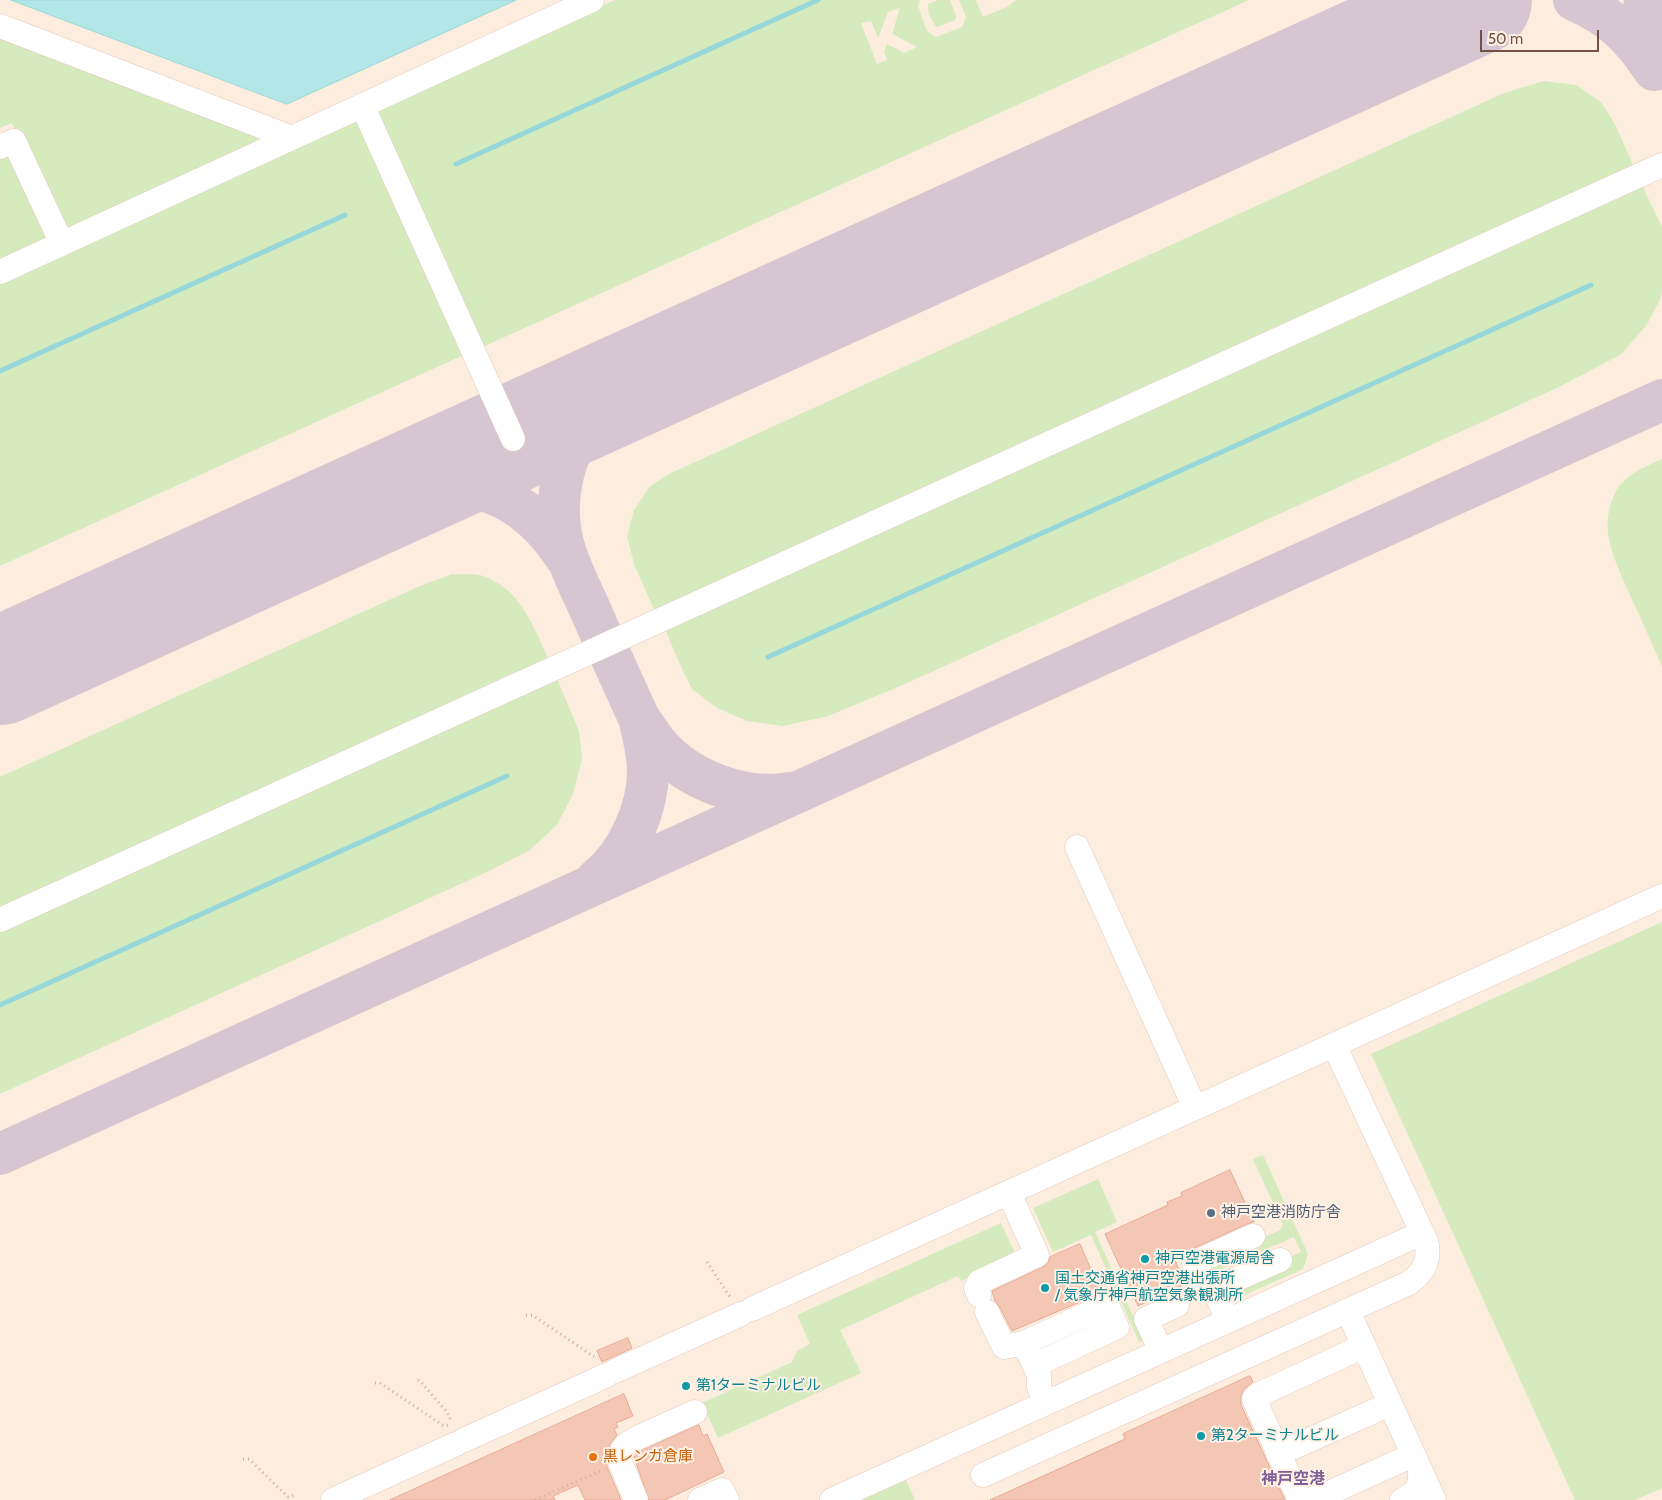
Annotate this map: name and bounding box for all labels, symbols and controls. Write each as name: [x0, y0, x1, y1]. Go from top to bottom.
scale bar: [1482, 20, 1601, 52]
text: 50 m: [1488, 30, 1523, 48]
place label: 神戸空港消防庁舎: [1221, 1204, 1341, 1222]
marker: 神戸空港消防庁舎: [1205, 1207, 1217, 1219]
place label: 神戸空港電源局舎: [1155, 1250, 1275, 1268]
marker: 神戸空港電源局舎: [1139, 1253, 1151, 1265]
place label: 国土交通省神戸空港出張所 / 気象庁神戸航空気象観測所: [1055, 1270, 1243, 1305]
marker: 国土交通省神戸空港出張所 / 気象庁神戸航空気象観測所: [1039, 1282, 1051, 1294]
place label: 第1ターミナルビル: [696, 1377, 821, 1395]
marker: 第1ターミナルビル: [680, 1380, 692, 1392]
place label: 第2ターミナルビル: [1211, 1427, 1339, 1445]
marker: 第2ターミナルビル: [1195, 1430, 1207, 1442]
place label: 黒レンガ倉庫: [603, 1448, 693, 1466]
marker: 黒レンガ倉庫: [587, 1451, 599, 1463]
district label: 神戸空港: [1261, 1469, 1325, 1489]

